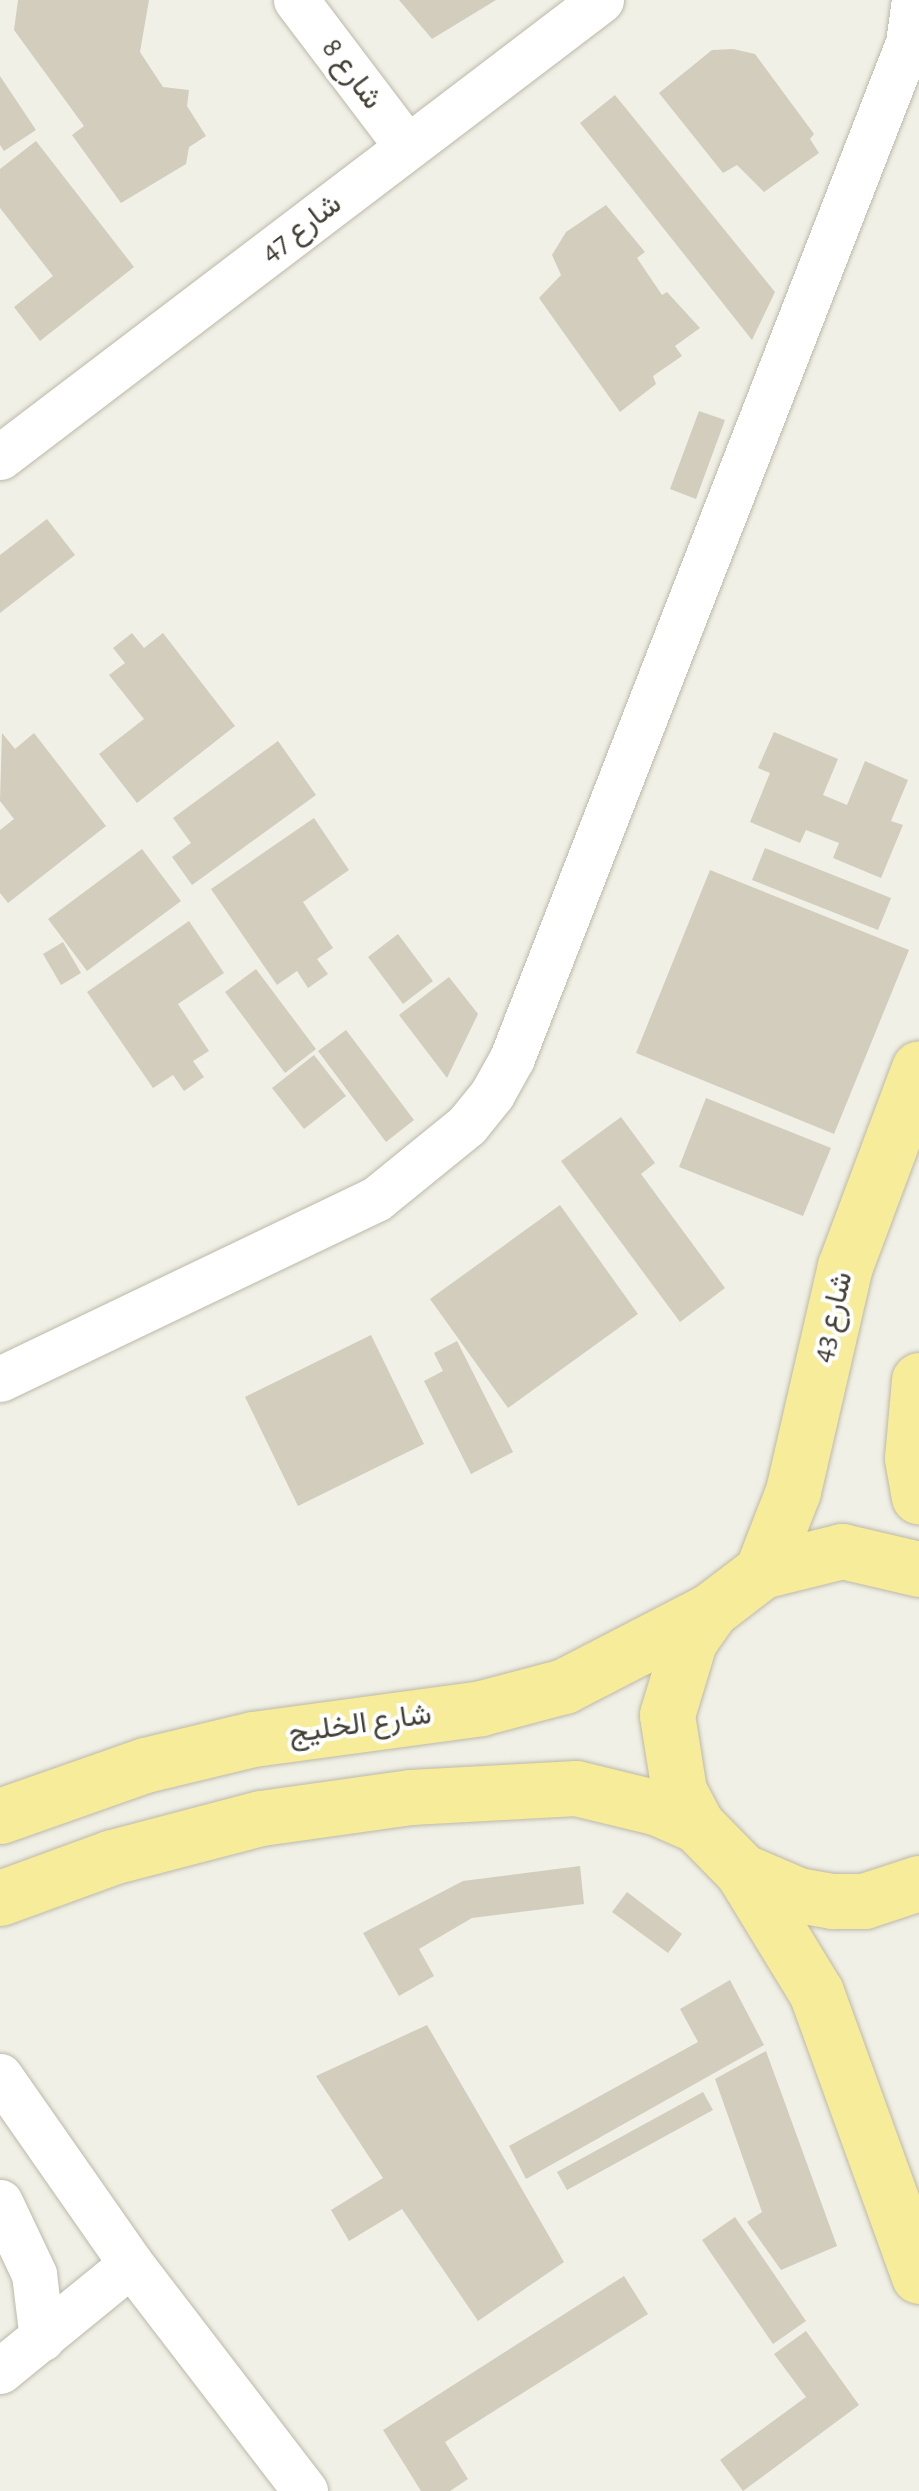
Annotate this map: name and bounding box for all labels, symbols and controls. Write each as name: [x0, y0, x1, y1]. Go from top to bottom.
street label: شارع 8: [314, 31, 390, 117]
street label: شارع 47: [253, 186, 349, 270]
street label: شارع 43: [803, 1268, 861, 1366]
street label: شارع الخليج: [286, 1696, 434, 1752]

